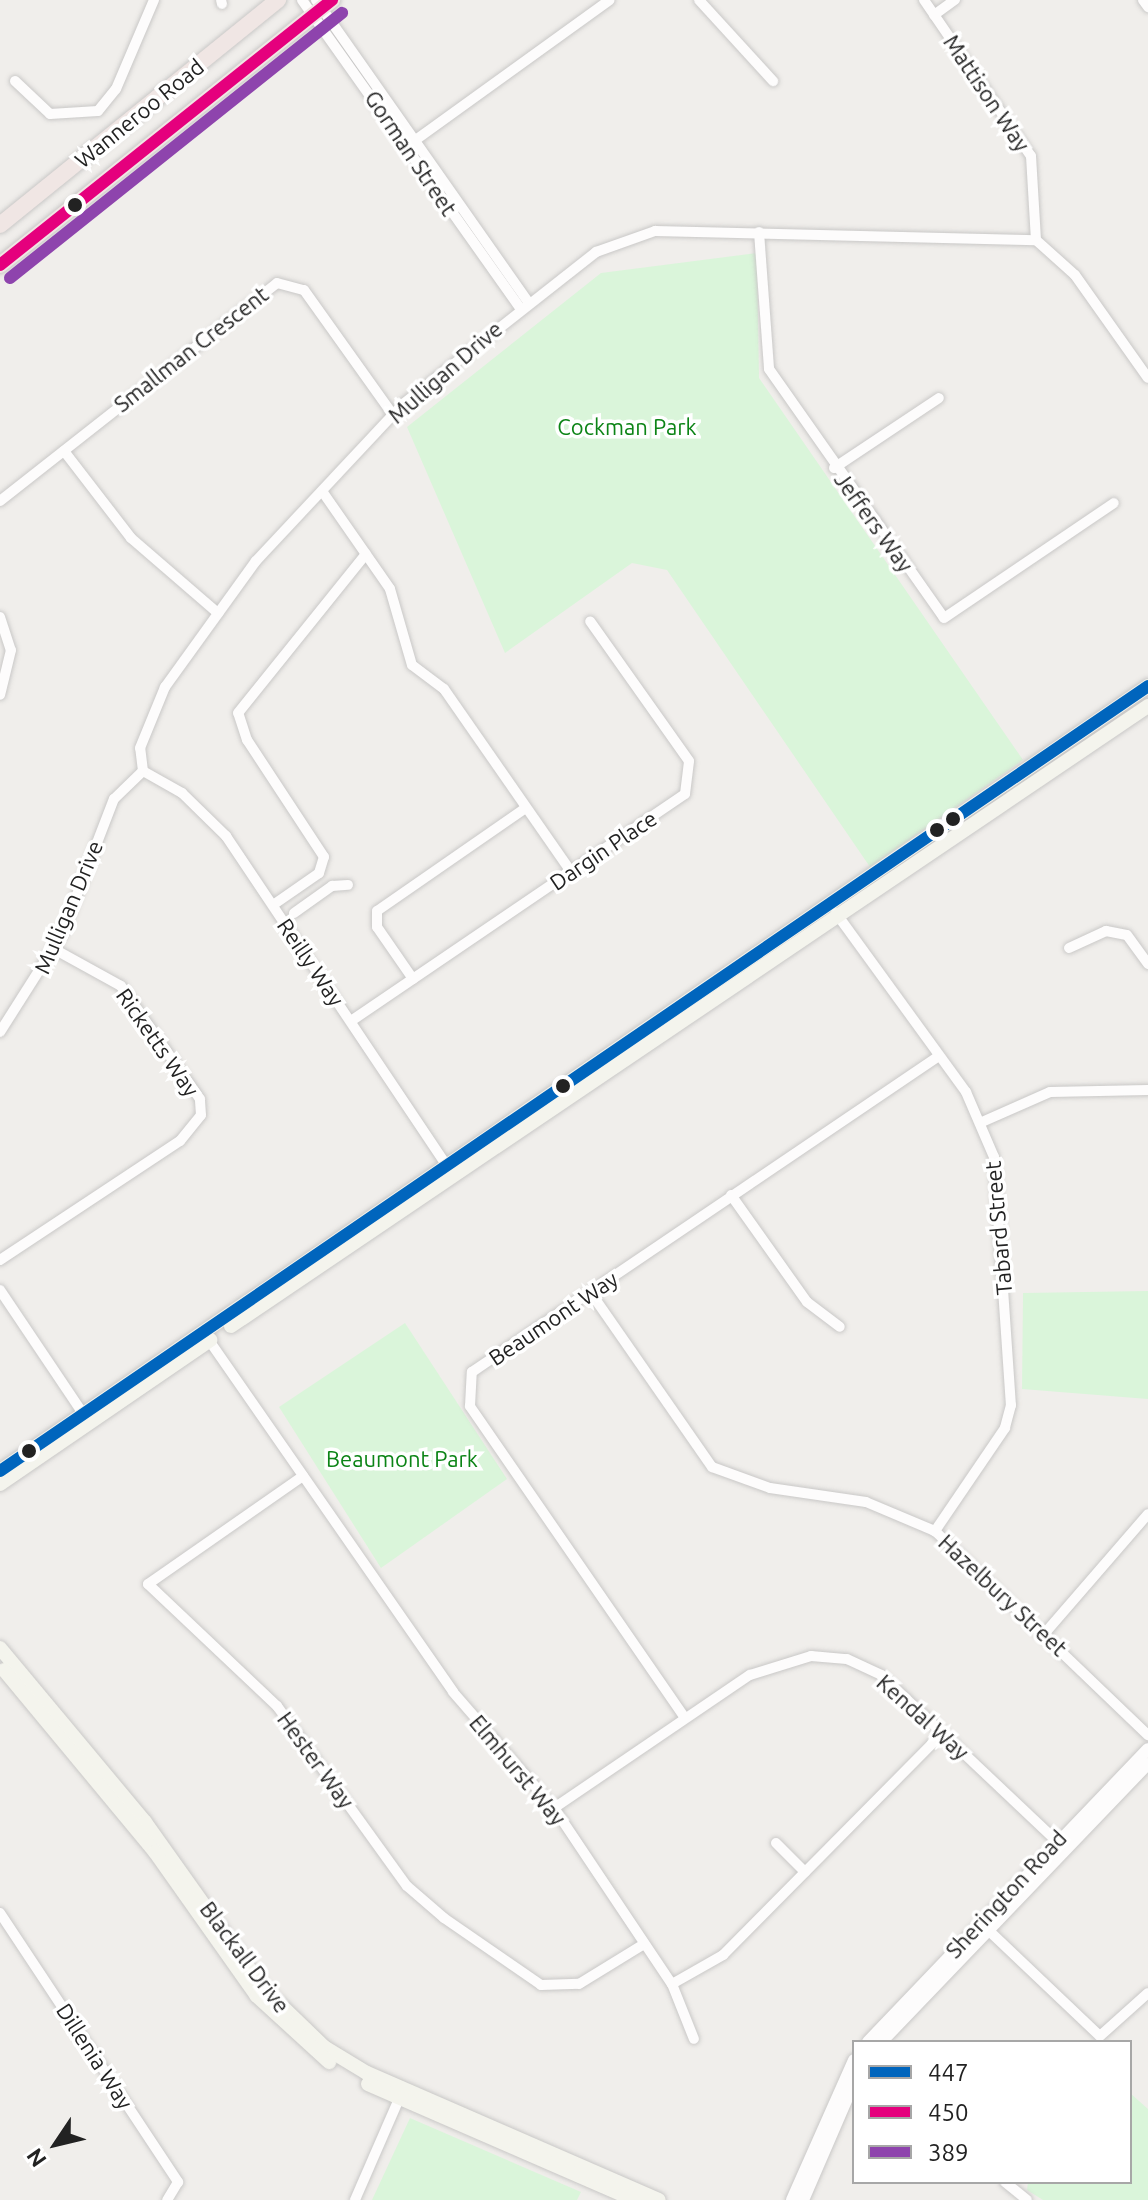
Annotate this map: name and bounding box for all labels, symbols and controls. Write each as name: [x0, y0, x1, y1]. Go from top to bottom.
street label: Mattison Way: [938, 30, 1036, 156]
street label: Wanneroo Road: [69, 53, 209, 173]
street label: Gorman Street: [359, 85, 463, 221]
unlabelled marker: [67, 197, 83, 213]
street label: Smallman Crescent: [109, 281, 273, 417]
street label: Mulligan Drive: [383, 315, 507, 429]
park label: Cockman Park: [557, 414, 697, 440]
street label: Jeffers Way: [829, 467, 919, 577]
street label: Dargin Place: [544, 805, 662, 895]
unlabelled marker: [945, 811, 961, 827]
unlabelled marker: [929, 822, 945, 838]
street label: Mulligan Drive: [28, 836, 108, 978]
street label: Reilly Way: [272, 913, 350, 1011]
street label: Ricketts Way: [111, 983, 205, 1101]
unlabelled marker: [555, 1078, 571, 1094]
street label: Tabard Street: [979, 1160, 1017, 1296]
street label: Beaumont Way: [483, 1265, 623, 1371]
unlabelled marker: [21, 1443, 37, 1459]
park label: Beaumont Park: [326, 1446, 478, 1472]
street label: Hazelbury Street: [933, 1529, 1073, 1661]
street label: Kendal Way: [872, 1669, 974, 1765]
street label: Hester Way: [272, 1707, 360, 1813]
street label: Elmhurst Way: [464, 1710, 572, 1830]
street label: Sherington Road: [940, 1825, 1072, 1963]
street label: Blackall Drive: [195, 1896, 295, 2018]
street label: Dillenia Way: [51, 1998, 139, 2114]
legend: [852, 2040, 1132, 2184]
text: 447: [928, 2059, 969, 2086]
text: 450: [928, 2099, 969, 2126]
north arrow: [16, 2104, 96, 2184]
text: 389: [928, 2139, 969, 2166]
text: N: [21, 2144, 51, 2172]

